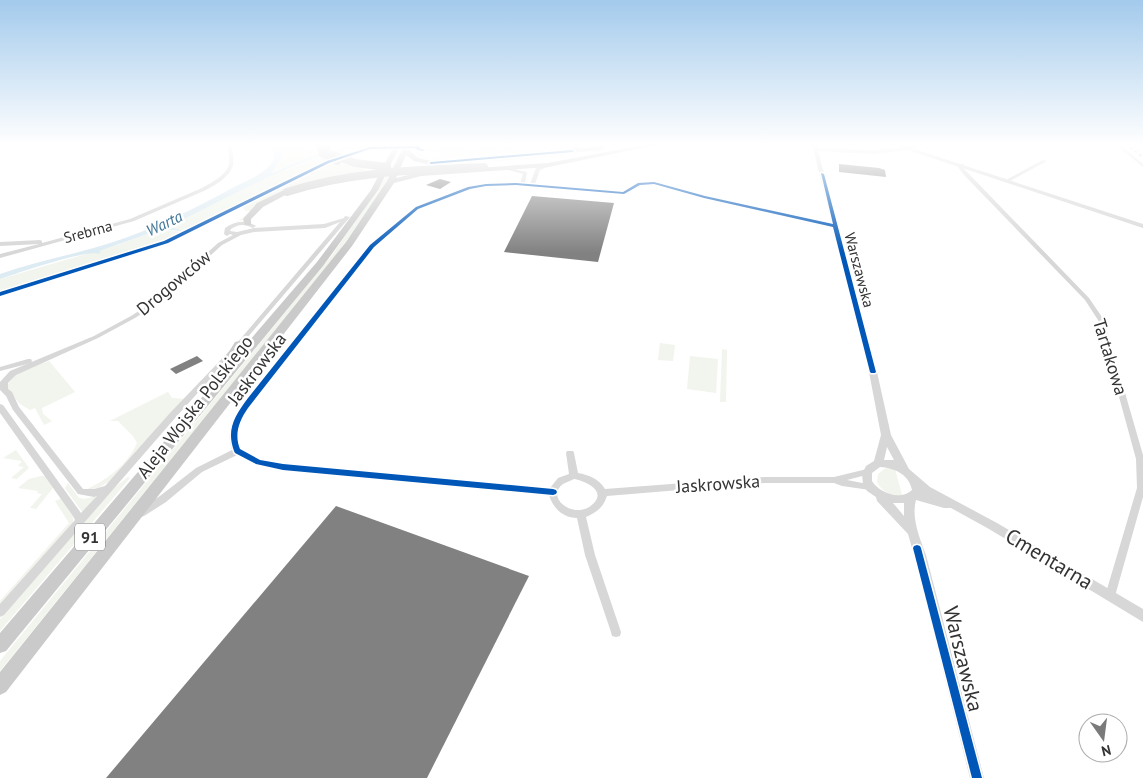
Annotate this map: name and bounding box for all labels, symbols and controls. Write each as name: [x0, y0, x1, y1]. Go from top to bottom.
water label: Warta: [143, 206, 186, 240]
street label: Srebrna: [61, 216, 114, 247]
street label: Warszawska: [840, 230, 879, 309]
street label: Drogowców: [132, 244, 216, 320]
street label: Tartakowa: [1088, 316, 1133, 398]
street label: Jaskrowska: [221, 328, 291, 410]
street label: Aleja Wojska Polskiego: [132, 331, 258, 483]
street label: Jaskrowska: [674, 469, 761, 498]
street label: Cmentarna: [1001, 522, 1098, 595]
road number: 91: [75, 524, 105, 550]
street label: Warszawska: [937, 603, 990, 714]
north arrow: [1078, 713, 1128, 763]
text: N: [1100, 741, 1113, 760]

